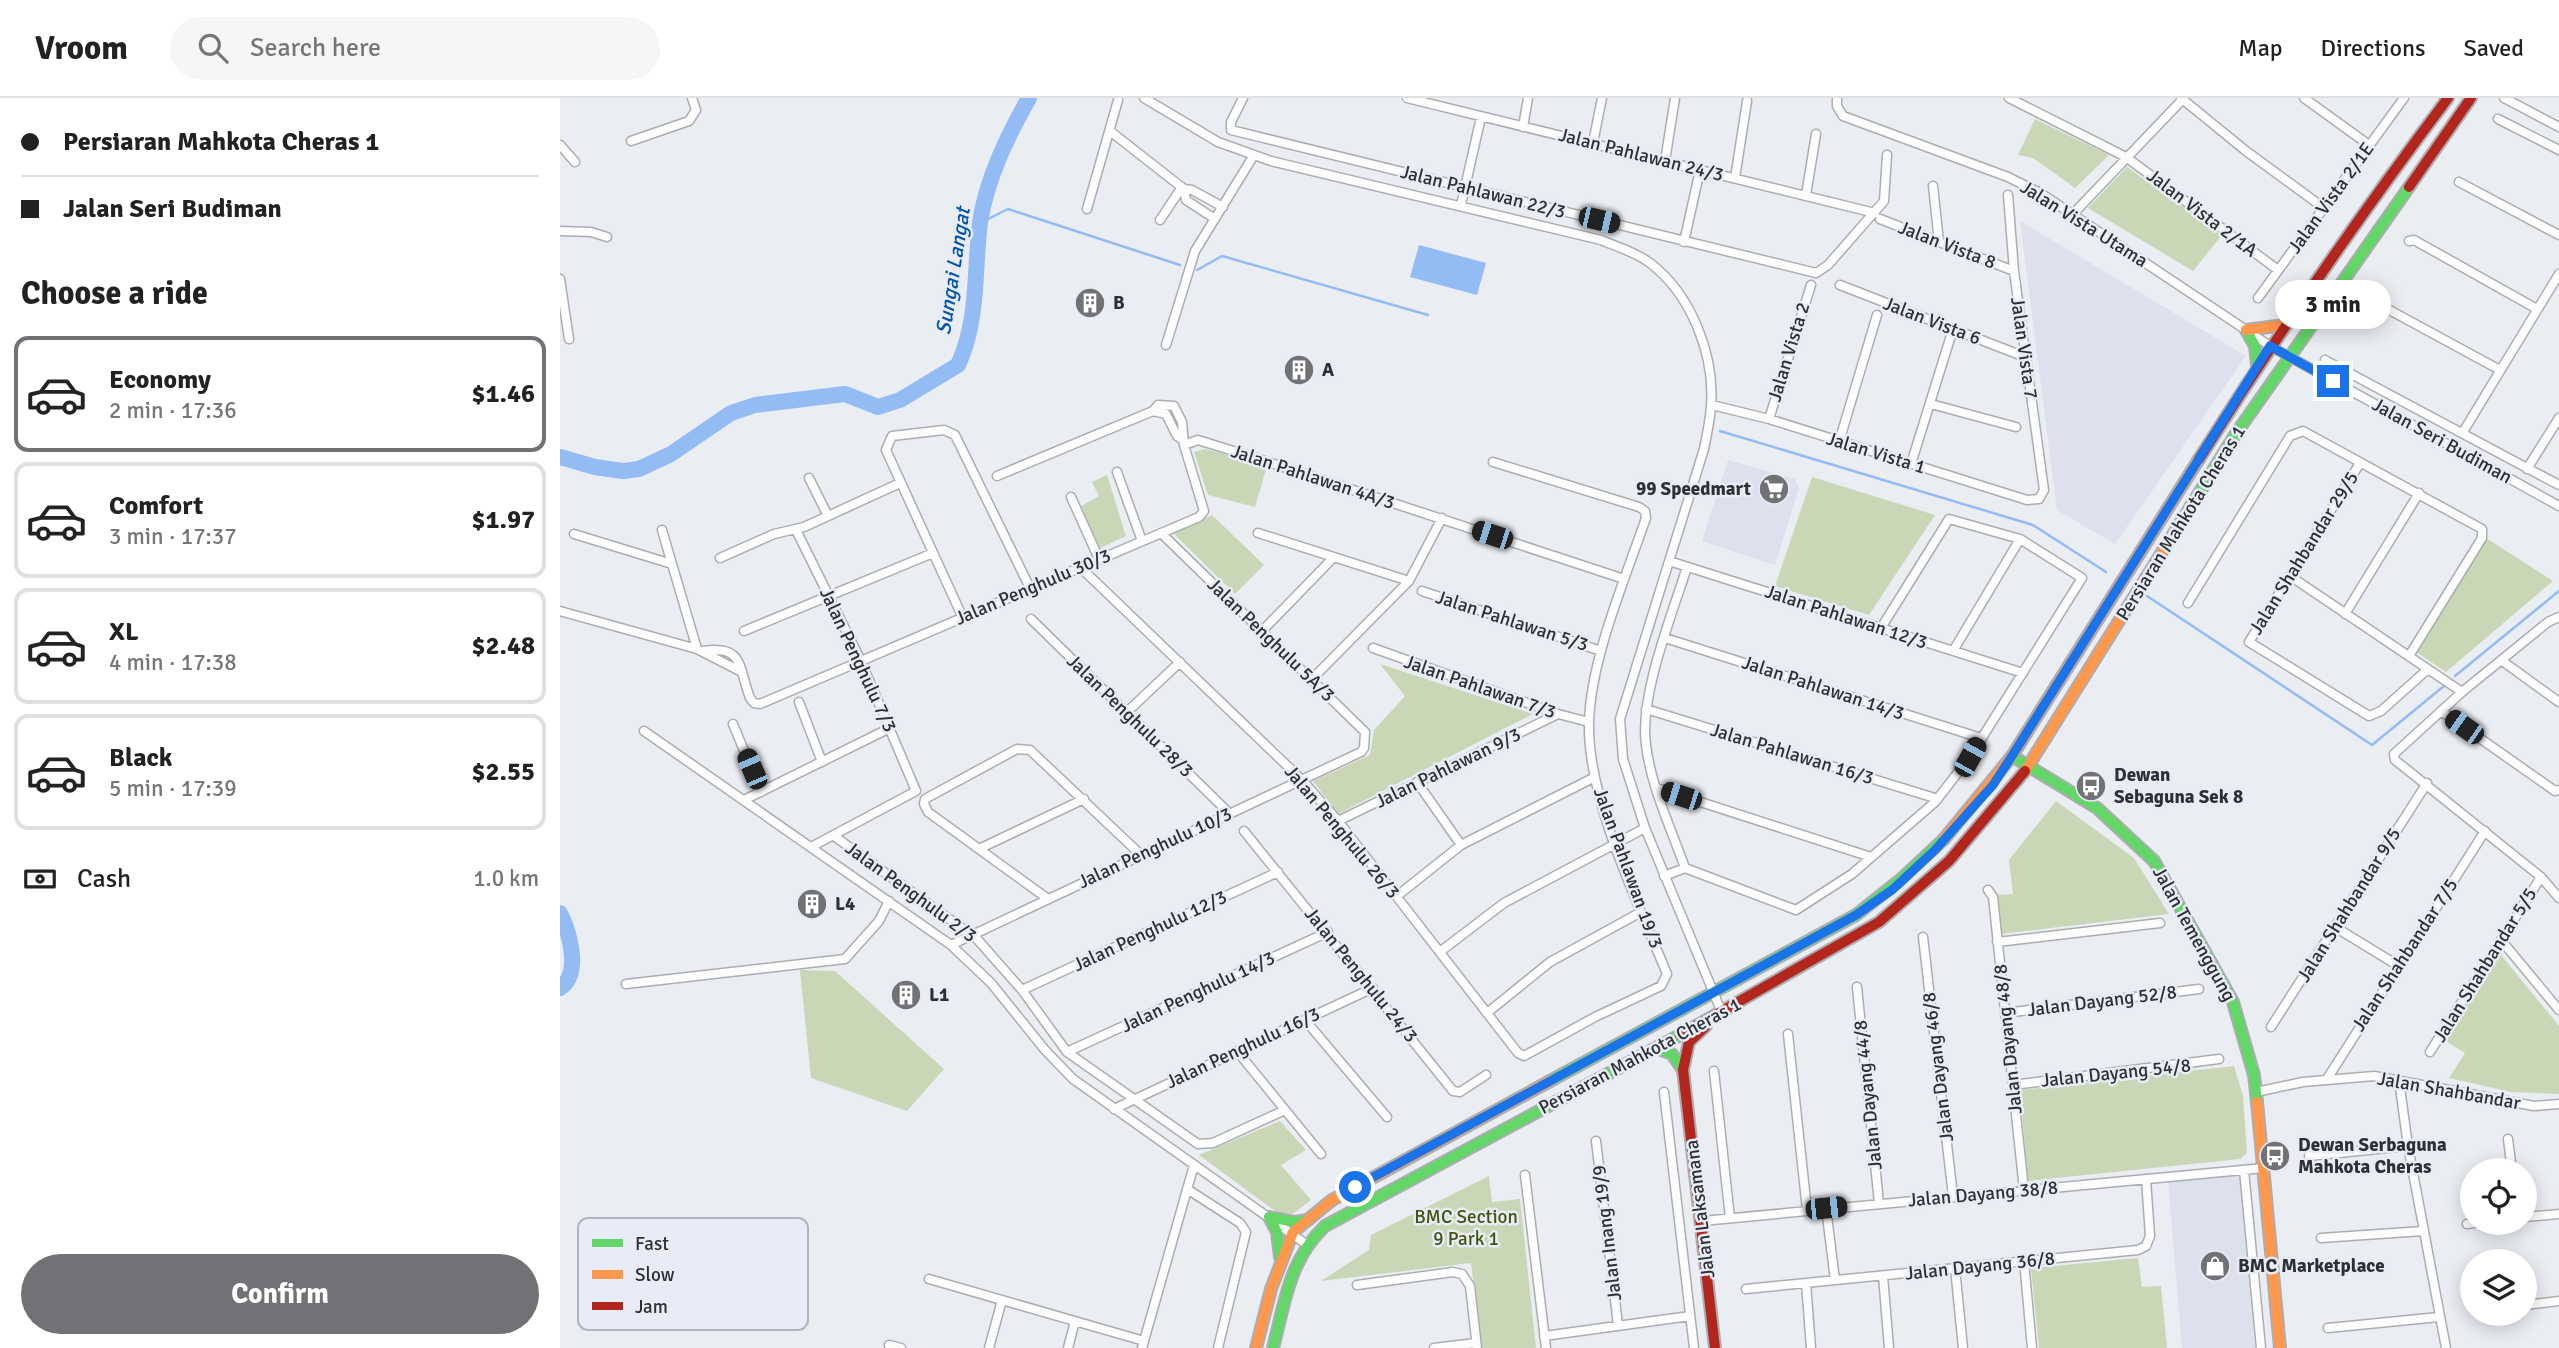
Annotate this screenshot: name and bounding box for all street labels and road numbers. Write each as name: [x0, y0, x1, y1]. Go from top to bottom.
street label: Jalan Pahlawan 24/3: [1556, 123, 1726, 187]
street label: Jalan Vista 2/1E: [2283, 138, 2379, 258]
street label: Jalan Pahlawan 22/3: [1398, 160, 1568, 224]
street label: Jalan Vista 2/1A: [2142, 164, 2262, 263]
street label: Jalan Vista Utama: [2016, 175, 2152, 273]
street label: Jalan Vista 8: [1895, 215, 1999, 275]
street label: Jalan Vista 6: [1880, 291, 1984, 351]
street label: Jalan Vista 7: [2005, 296, 2043, 400]
street label: Jalan Vista 2: [1763, 299, 1815, 405]
street label: Jalan Seri Budiman: [2368, 393, 2516, 489]
street label: Persiaran Mahkota Cheras 1: [2111, 421, 2251, 625]
street label: Jalan Vista 1: [1823, 427, 1929, 479]
street label: Jalan Pahlawan 4A/3: [1228, 439, 1398, 515]
street label: Jalan Shahbandar 29/5: [2244, 467, 2364, 639]
street label: Jalan Penghulu 30/3: [951, 543, 1115, 631]
street label: Jalan Penghulu 5A/3: [1202, 573, 1340, 707]
street label: Jalan Pahlawan 12/3: [1762, 579, 1930, 655]
street label: Jalan Penghulu 7/3: [814, 584, 902, 736]
street label: Jalan Pahlawan 5/3: [1433, 585, 1591, 657]
street label: Jalan Penghulu 28/3: [1062, 649, 1198, 783]
street label: Jalan Pahlawan 7/3: [1401, 650, 1559, 724]
street label: Jalan Pahlawan 14/3: [1739, 650, 1907, 726]
street label: Jalan Pahlawan 16/3: [1708, 718, 1876, 790]
street label: Jalan Pahlawan 9/3: [1371, 722, 1525, 814]
street label: Jalan Penghulu 26/3: [1279, 760, 1405, 904]
street label: Jalan Pahlawan 19/3: [1588, 784, 1668, 952]
street label: Jalan Penghulu 10/3: [1074, 802, 1236, 894]
street label: Jalan Shahbandar 9/5: [2292, 823, 2406, 987]
street label: Jalan Penghulu 2/3: [841, 836, 981, 948]
street label: Jalan Temenggung: [2147, 862, 2241, 1006]
street label: Jalan Shahbandar 7/5: [2347, 874, 2463, 1036]
street label: Jalan Shahbandar 5/5: [2428, 883, 2542, 1047]
street label: Jalan Penghulu 12/3: [1069, 885, 1231, 977]
street label: Jalan Penghulu 24/3: [1299, 903, 1423, 1047]
street label: Jalan Penghulu 14/3: [1117, 946, 1279, 1038]
street label: Jalan Dayang 48/8: [1988, 963, 2028, 1115]
street label: Jalan Dayang 52/8: [2026, 980, 2178, 1022]
street label: Jalan Dayang 46/8: [1917, 991, 1959, 1143]
street label: Persiaran Mahkota Cheras 1: [1535, 992, 1745, 1120]
street label: Jalan Penghulu 16/3: [1162, 1002, 1324, 1094]
street label: Jalan Dayang 44/8: [1848, 1019, 1888, 1171]
street label: Jalan Dayang 54/8: [2040, 1053, 2192, 1093]
street label: Jalan Shahbandar: [2375, 1067, 2523, 1115]
street label: Jalan Laksamana: [1680, 1139, 1720, 1279]
street label: Jalan Inang 19/9: [1587, 1164, 1627, 1302]
street label: Jalan Dayang 38/8: [1907, 1175, 2059, 1213]
street label: Jalan Dayang 36/8: [1904, 1246, 2056, 1286]

